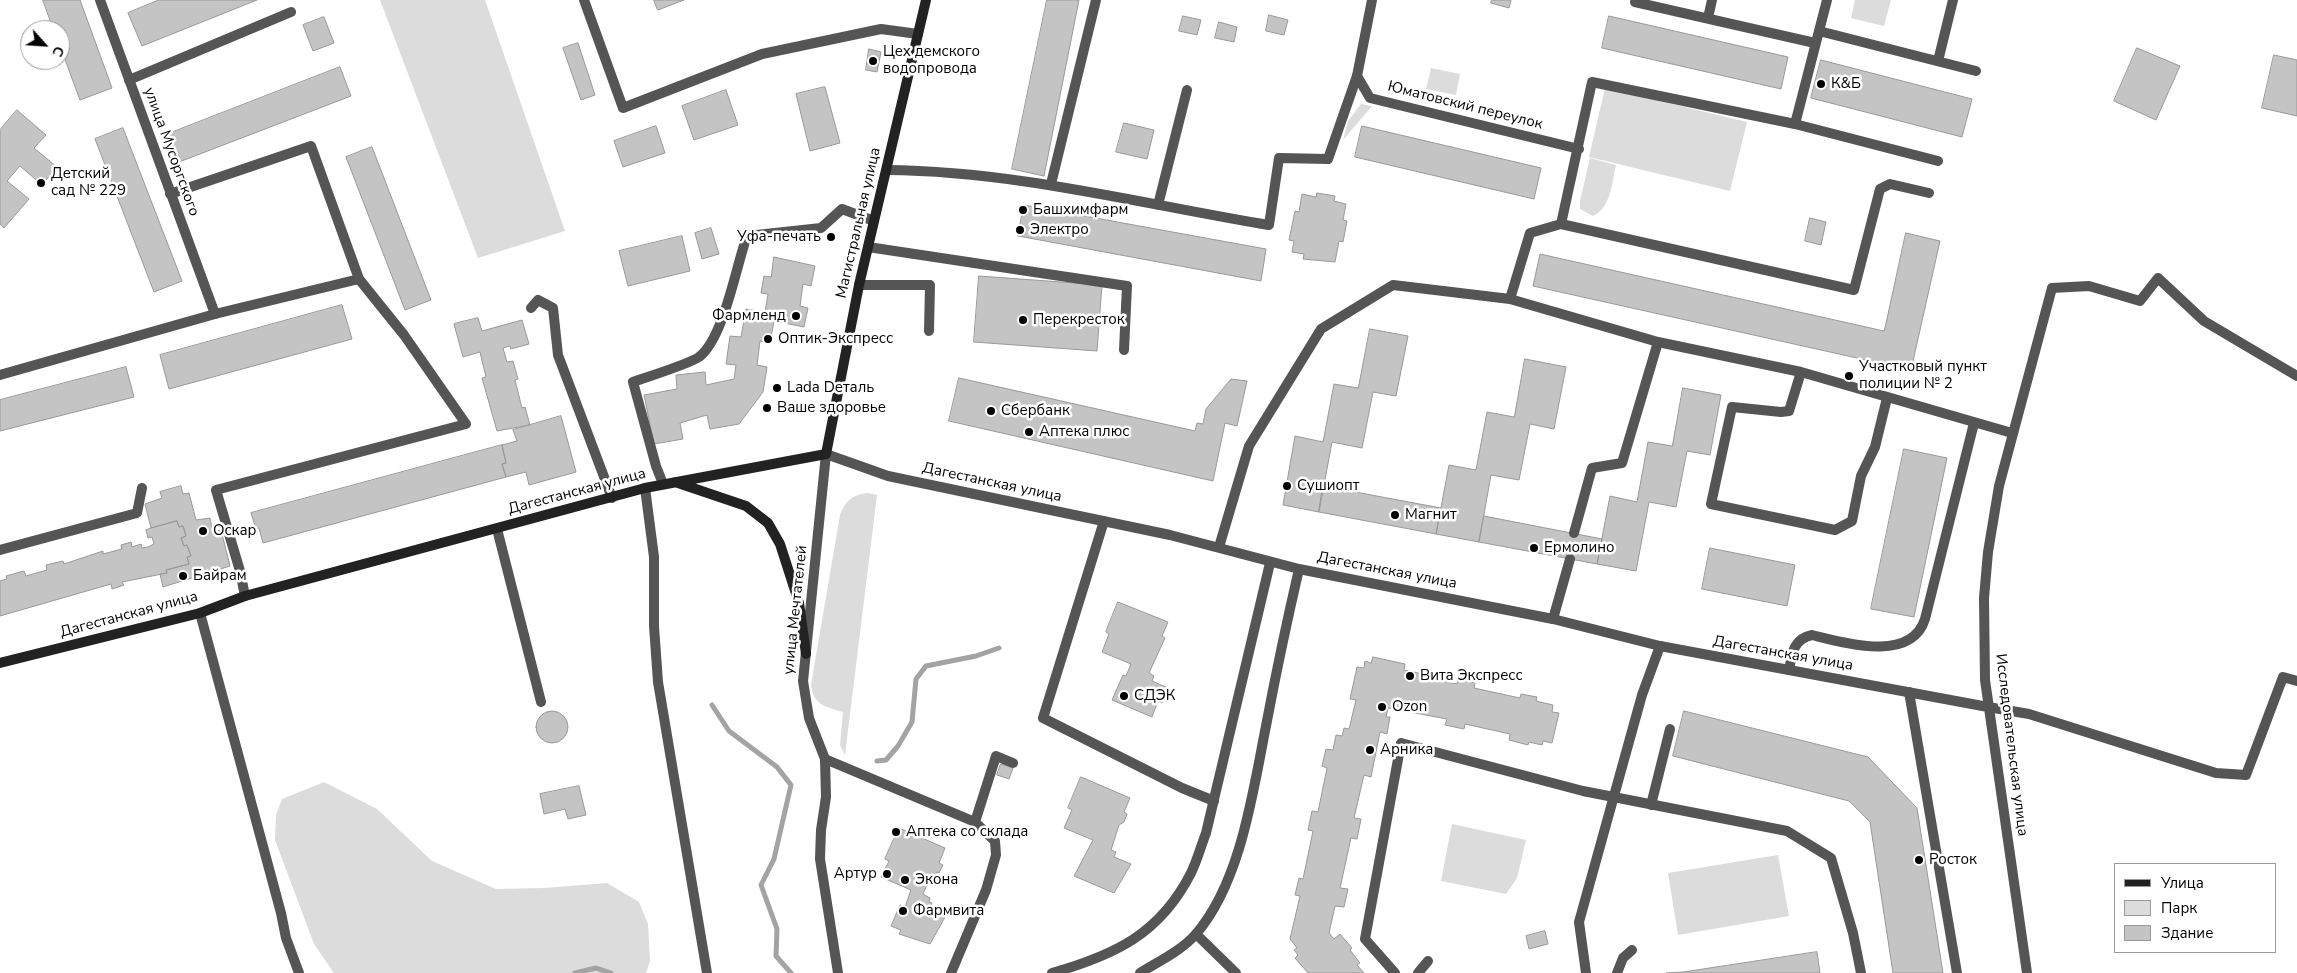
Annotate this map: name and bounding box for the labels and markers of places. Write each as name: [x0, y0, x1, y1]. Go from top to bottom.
place label: Цех демского водопровода: [883, 43, 980, 78]
marker: Цех демского водопровода: [867, 55, 879, 67]
place label: К&Б: [1831, 75, 1861, 93]
marker: К&Б: [1815, 78, 1827, 90]
place label: Детский сад № 229: [51, 165, 126, 200]
marker: Детский сад № 229: [35, 177, 47, 189]
place label: Башхимфарм: [1033, 201, 1128, 219]
marker: Башхимфарм: [1017, 204, 1029, 216]
place label: Электро: [1030, 221, 1089, 239]
marker: Электро: [1014, 224, 1026, 236]
place label: Уфа-печать: [737, 228, 821, 246]
marker: Уфа-печать: [825, 231, 837, 243]
place label: Фармленд: [712, 307, 786, 325]
marker: Фармленд: [790, 310, 802, 322]
place label: Перекресток: [1033, 311, 1125, 329]
marker: Перекресток: [1017, 314, 1029, 326]
place label: Оптик-Экспресс: [778, 330, 893, 348]
marker: Оптик-Экспресс: [762, 333, 774, 345]
place label: Участковый пункт полиции № 2: [1859, 358, 1987, 393]
marker: Участковый пункт полиции № 2: [1843, 370, 1855, 382]
place label: Lada Dеталь: [787, 379, 874, 397]
marker: Lada Dеталь: [771, 382, 783, 394]
place label: Ваше здоровье: [777, 399, 886, 417]
marker: Ваше здоровье: [761, 402, 773, 414]
place label: Сбербанк: [1001, 402, 1070, 420]
marker: Сбербанк: [985, 405, 997, 417]
place label: Аптека плюс: [1039, 423, 1129, 441]
marker: Аптека плюс: [1023, 426, 1035, 438]
place label: Сушиопт: [1297, 477, 1359, 495]
marker: Сушиопт: [1281, 480, 1293, 492]
place label: Магнит: [1405, 506, 1457, 524]
marker: Магнит: [1389, 509, 1401, 521]
place label: Оскар: [213, 522, 256, 540]
marker: Оскар: [197, 525, 209, 537]
place label: Ермолино: [1544, 539, 1615, 557]
marker: Ермолино: [1528, 542, 1540, 554]
place label: Байрам: [193, 567, 247, 585]
marker: Байрам: [177, 570, 189, 582]
place label: Вита Экспресс: [1420, 667, 1523, 685]
marker: Вита Экспресс: [1404, 670, 1416, 682]
place label: СДЭК: [1134, 687, 1175, 705]
marker: СДЭК: [1118, 690, 1130, 702]
place label: Ozon: [1392, 698, 1427, 716]
marker: Ozon: [1376, 701, 1388, 713]
place label: Арника: [1380, 741, 1433, 759]
marker: Арника: [1364, 744, 1376, 756]
place label: Аптека со склада: [906, 823, 1028, 841]
marker: Аптека со склада: [890, 826, 902, 838]
place label: Росток: [1929, 851, 1977, 869]
marker: Росток: [1913, 854, 1925, 866]
place label: Артур: [834, 865, 877, 883]
marker: Артур: [881, 868, 893, 880]
place label: Экона: [915, 871, 958, 889]
marker: Экона: [899, 874, 911, 886]
place label: Фармвита: [913, 902, 984, 920]
marker: Фармвита: [897, 905, 909, 917]

